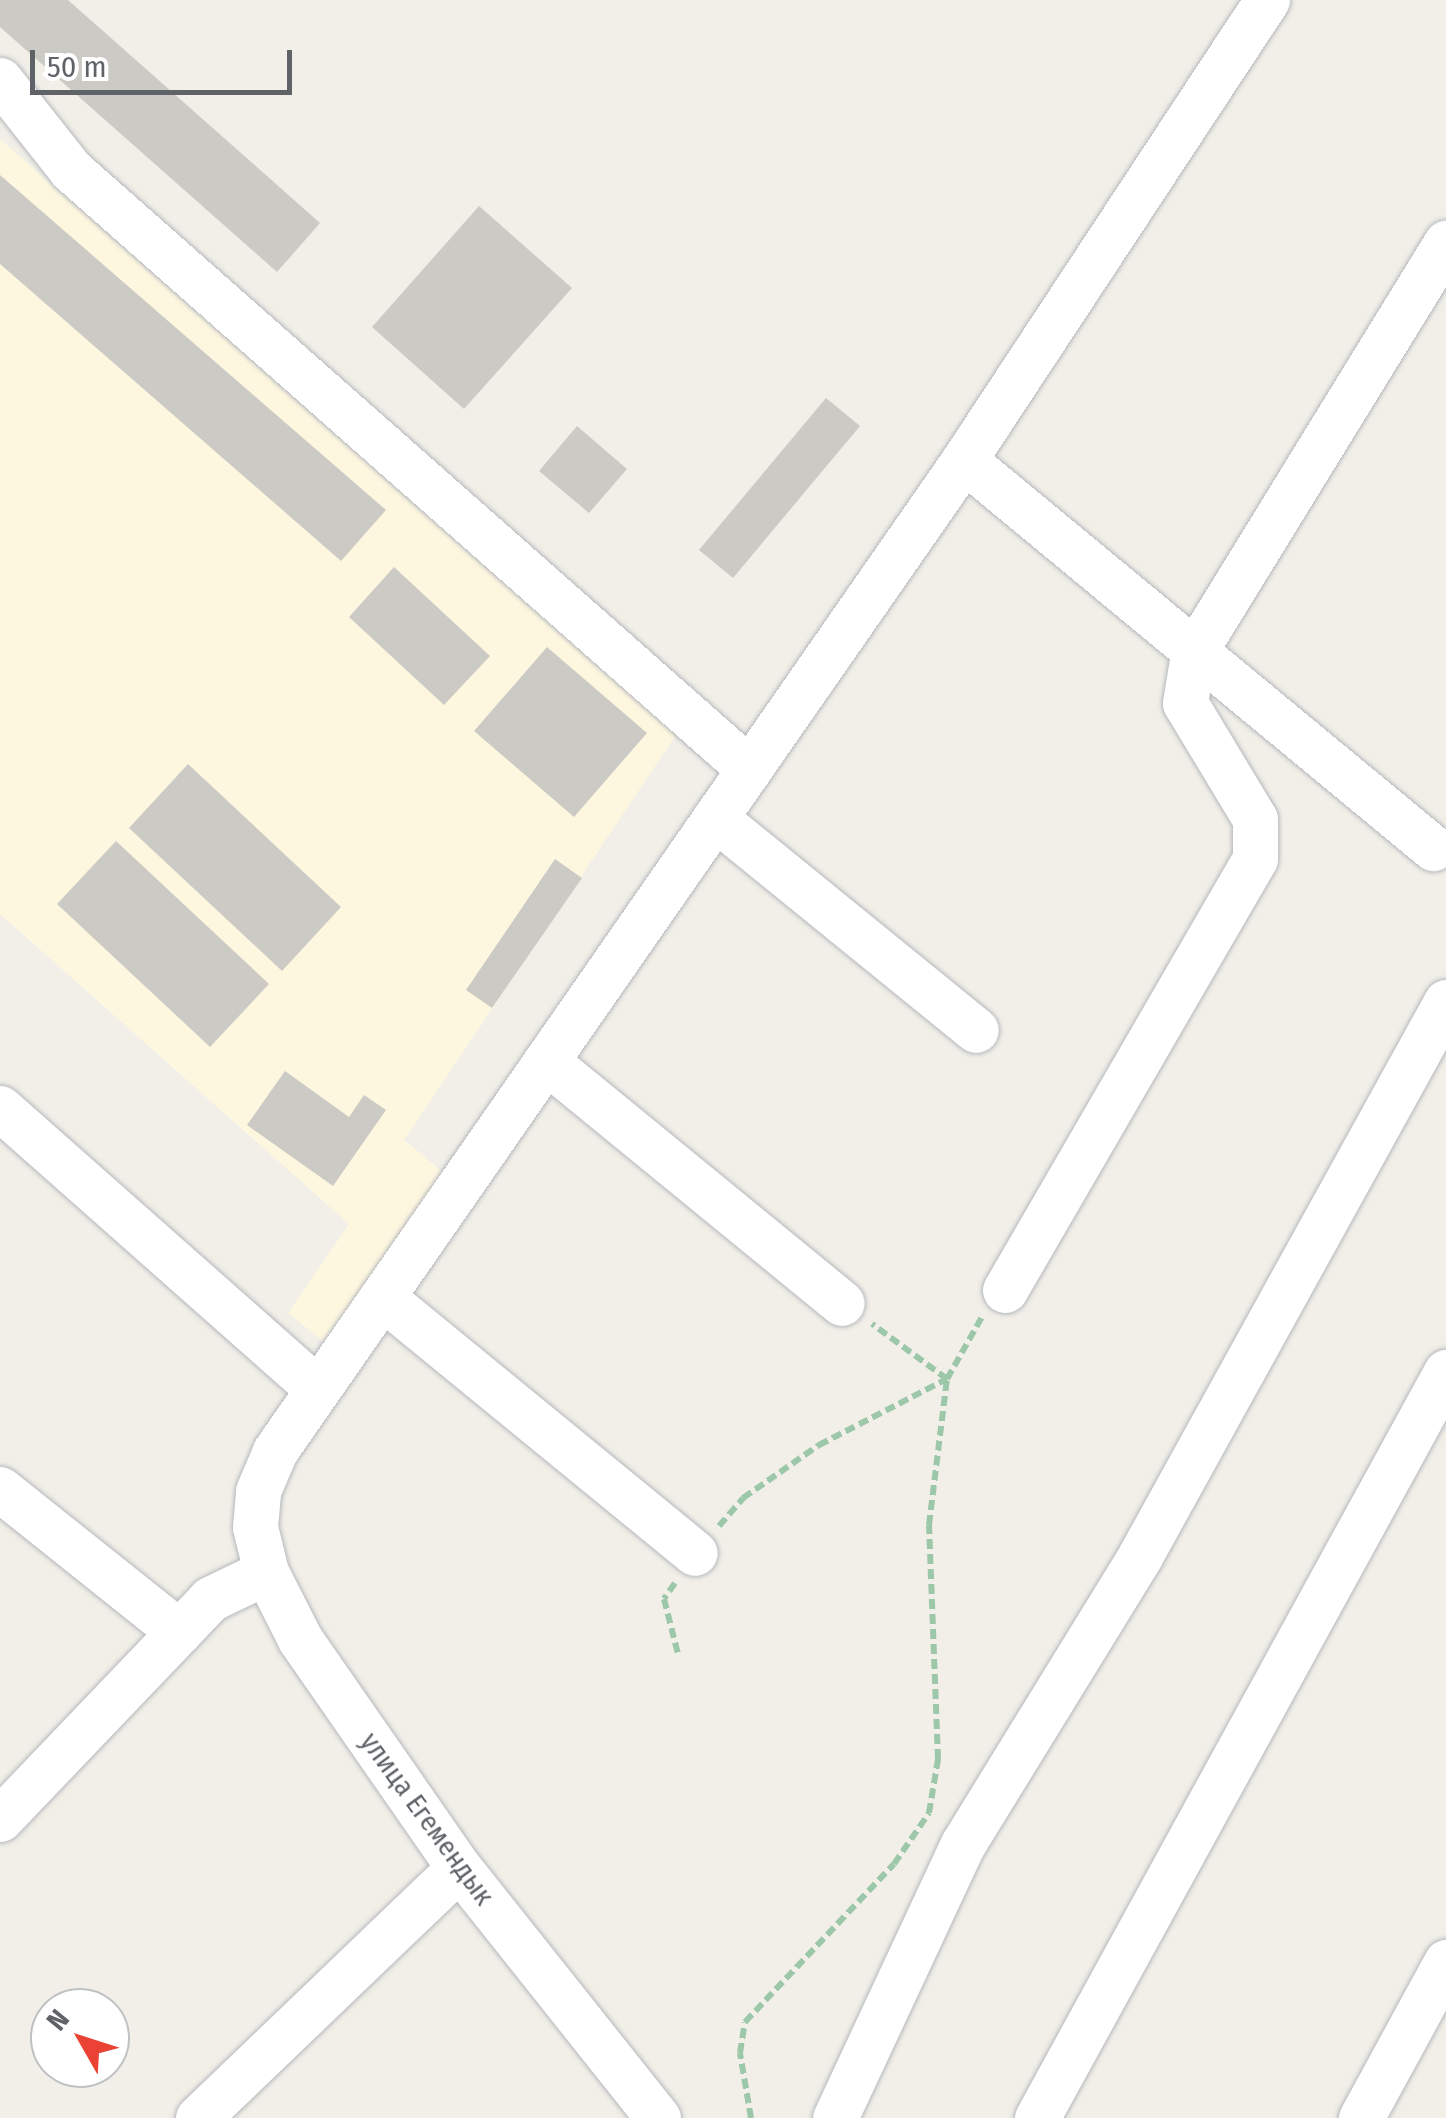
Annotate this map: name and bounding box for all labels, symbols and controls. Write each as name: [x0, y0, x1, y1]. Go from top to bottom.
scale bar: [35, 30, 298, 92]
text: 50 m: [47, 49, 107, 85]
street label: улица Егемендык: [353, 1726, 501, 1912]
north arrow: [30, 1988, 130, 2088]
text: N: [40, 2003, 76, 2037]

